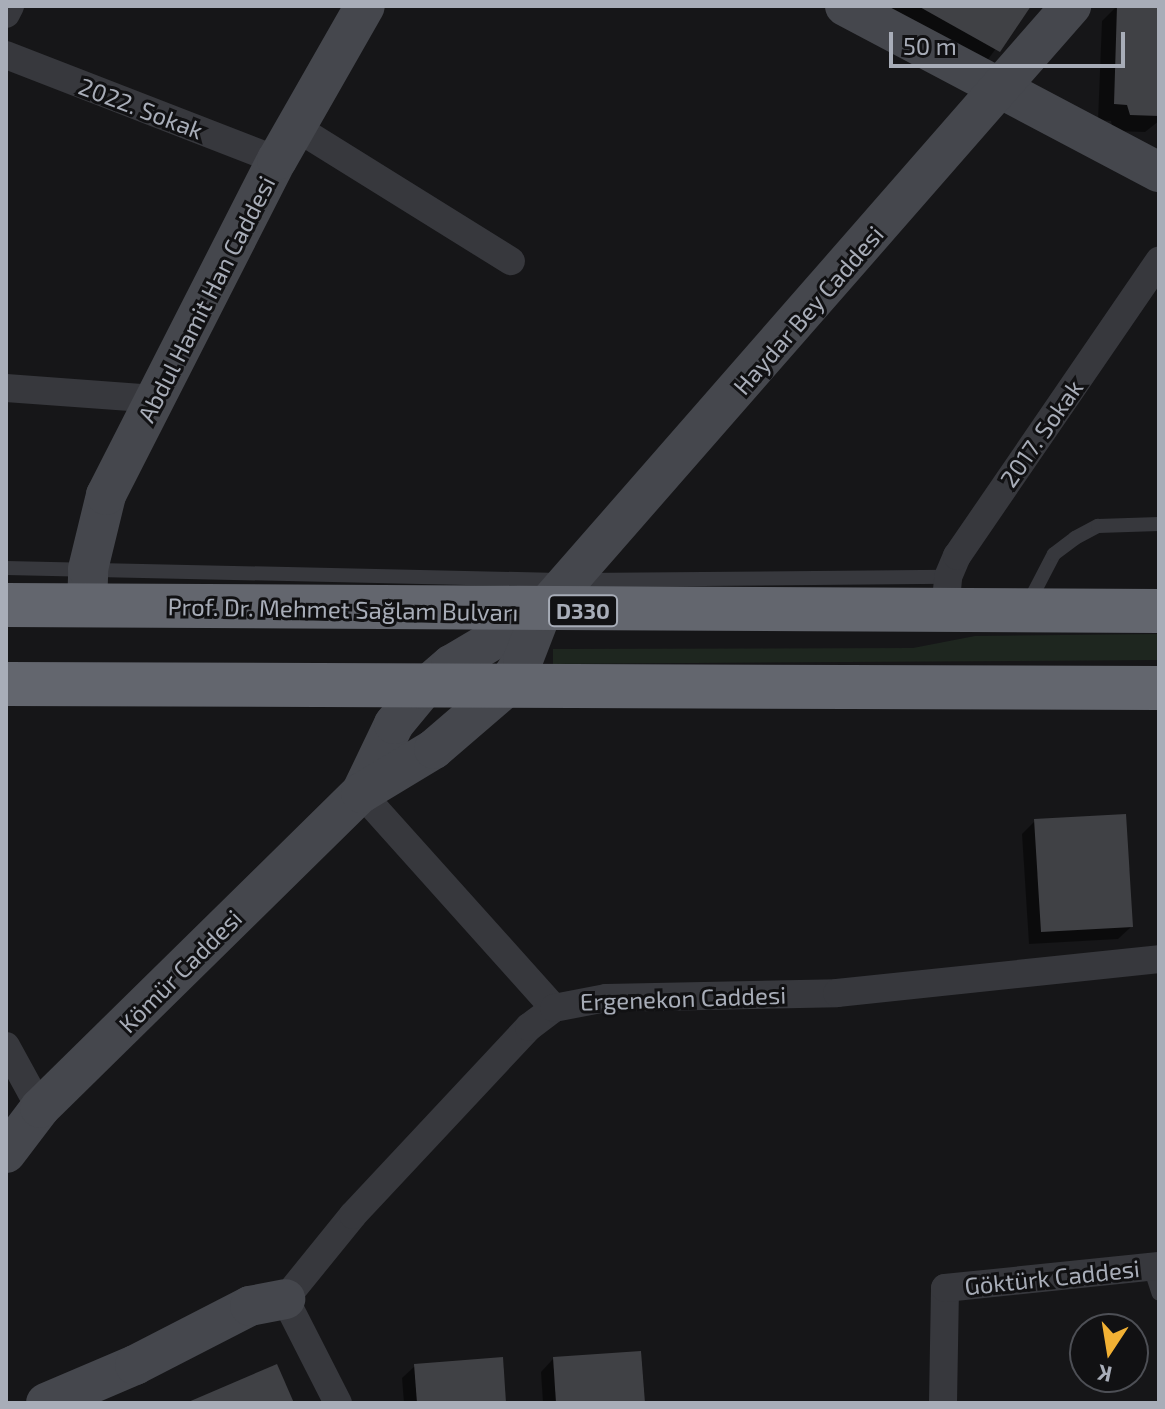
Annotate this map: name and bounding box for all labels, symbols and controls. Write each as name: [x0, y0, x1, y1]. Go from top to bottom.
scale bar: [893, 16, 1129, 66]
text: 50 m: [903, 31, 957, 60]
street label: 2022. Sokak: [75, 71, 207, 145]
street label: Abdul Hamit Han Caddesi: [131, 171, 281, 427]
street label: Haydar Bey Caddesi: [727, 219, 889, 401]
street label: 2017. Sokak: [994, 374, 1088, 492]
street label: Prof. Dr. Mehmet Sağlam Bulvarı: [167, 592, 519, 626]
road number: D330: [547, 593, 619, 629]
street label: Kömür Caddesi: [112, 903, 248, 1039]
street label: Ergenekon Caddesi: [579, 980, 787, 1016]
street label: Göktürk Caddesi: [963, 1253, 1141, 1301]
north arrow: [1069, 1313, 1149, 1393]
text: K: [1095, 1360, 1114, 1389]

